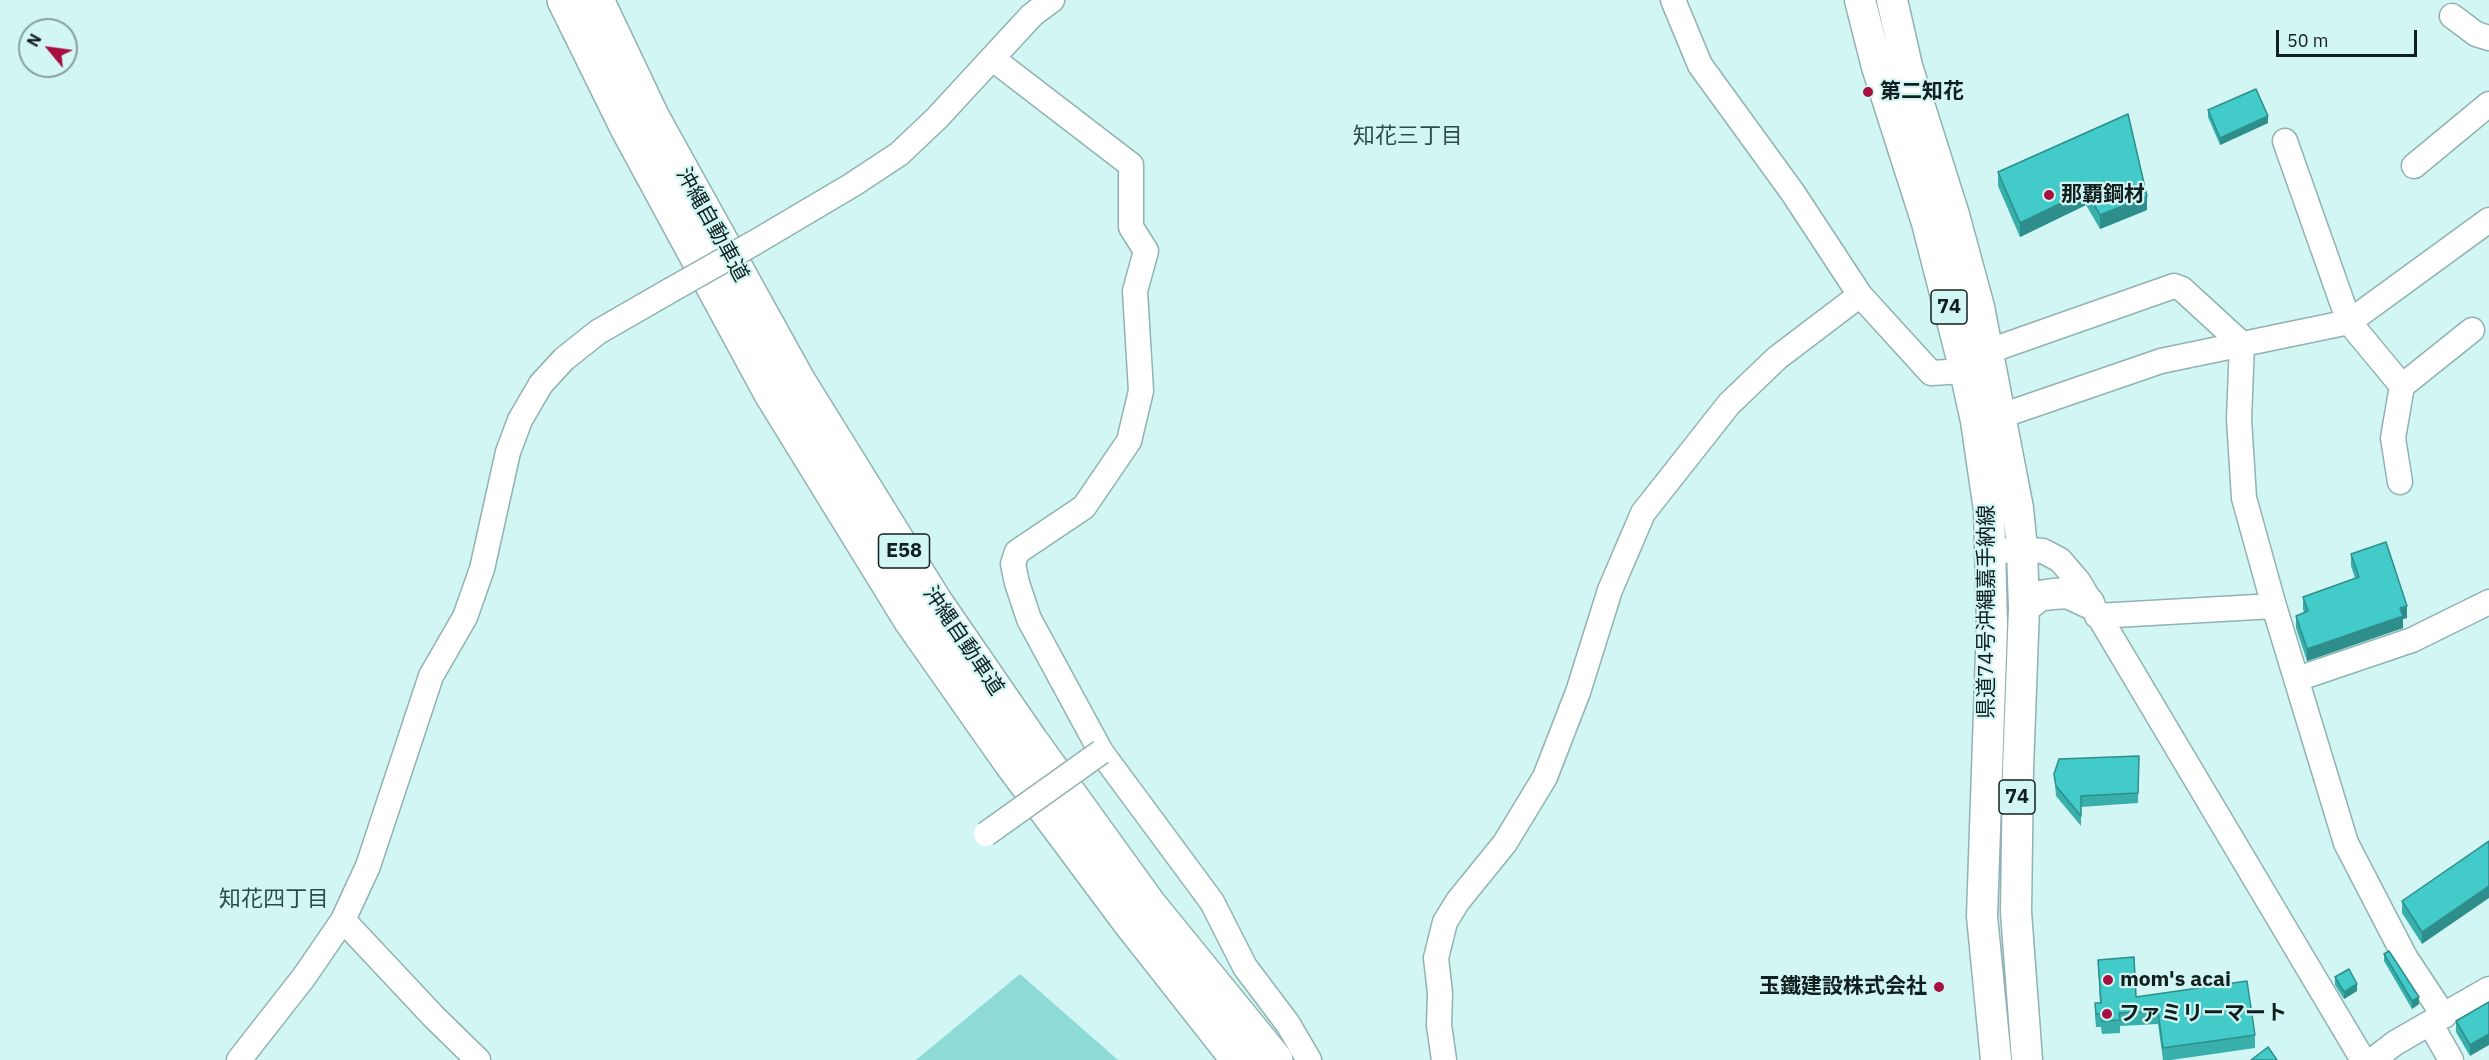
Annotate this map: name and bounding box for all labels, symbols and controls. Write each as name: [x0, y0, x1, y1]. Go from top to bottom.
north arrow: [18, 18, 78, 78]
scale bar: [2279, 18, 2420, 56]
text: 50 m: [2287, 29, 2329, 52]
text: N: [22, 30, 46, 50]
place label: 第二知花: [1880, 79, 1964, 105]
marker: 第二知花: [1861, 85, 1875, 99]
district label: 知花三丁目: [1353, 124, 1463, 150]
street label: 沖縄自動車道: [670, 164, 754, 286]
place label: 那覇鋼材: [2061, 182, 2145, 208]
marker: 那覇鋼材: [2042, 188, 2056, 202]
road number: 74: [1931, 290, 1967, 324]
street label: 県道74号沖縄嘉手納線: [1974, 505, 2000, 719]
road number: E58: [878, 534, 930, 568]
street label: 沖縄自動車道: [917, 582, 1009, 700]
road number: 74: [1999, 780, 2035, 814]
district label: 知花四丁目: [219, 887, 329, 913]
place label: mom's acai: [2120, 967, 2231, 993]
marker: mom's acai: [2101, 973, 2115, 987]
place label: 玉鐵建設株式会社: [1759, 974, 1927, 1000]
marker: 玉鐵建設株式会社: [1932, 980, 1946, 994]
place label: ファミリーマート: [2119, 1001, 2287, 1027]
marker: ファミリーマート: [2100, 1007, 2114, 1021]

